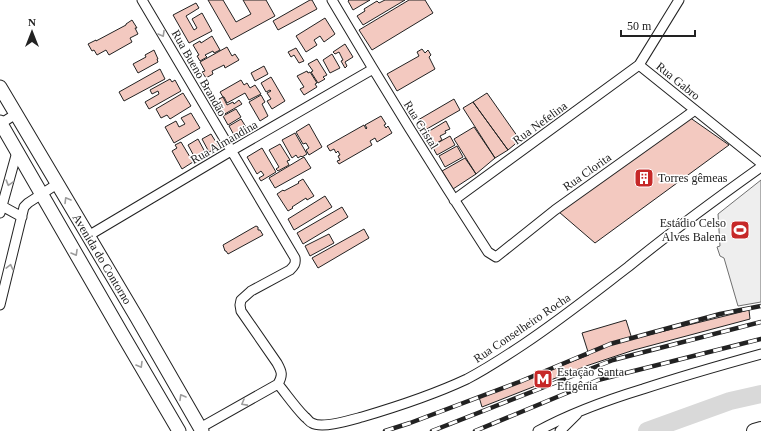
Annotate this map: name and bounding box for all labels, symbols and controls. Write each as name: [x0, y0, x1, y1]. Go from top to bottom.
north arrow: [12, 12, 52, 52]
scale bar: [621, 12, 695, 38]
text: N: [28, 16, 36, 28]
text: 50 m: [627, 19, 652, 33]
street label: Rua Bueno Brandão: [169, 27, 229, 119]
one-way arrow: [157, 30, 165, 37]
street label: Rua Gabro: [653, 59, 703, 103]
street label: Rua Cristal: [401, 98, 442, 152]
street label: Rua Nefelina: [510, 98, 570, 147]
street label: Rua Almandina: [188, 117, 261, 167]
street label: Rua Clorita: [560, 150, 614, 194]
building icon: Torres gêmeas: [633, 167, 655, 189]
place label: Torres gêmeas: [658, 171, 728, 185]
one-way arrow: [5, 179, 14, 186]
one-way arrow: [64, 197, 71, 204]
street label: Avenida do Contorno: [69, 211, 135, 307]
place label: Estádio Celso Alves Balena: [660, 216, 727, 244]
sports icon: Estádio Celso Alves Balena: [729, 219, 751, 241]
one-way arrow: [71, 249, 78, 256]
one-way arrow: [5, 264, 13, 270]
street label: Rua Conselheiro Rocha: [471, 290, 574, 366]
one-way arrow: [136, 361, 143, 368]
place label: Estação Santa Efigênia: [557, 365, 625, 393]
metro station icon: Estação Santa Efigênia: [532, 368, 554, 390]
one-way arrow: [179, 393, 186, 401]
one-way arrow: [241, 399, 248, 406]

